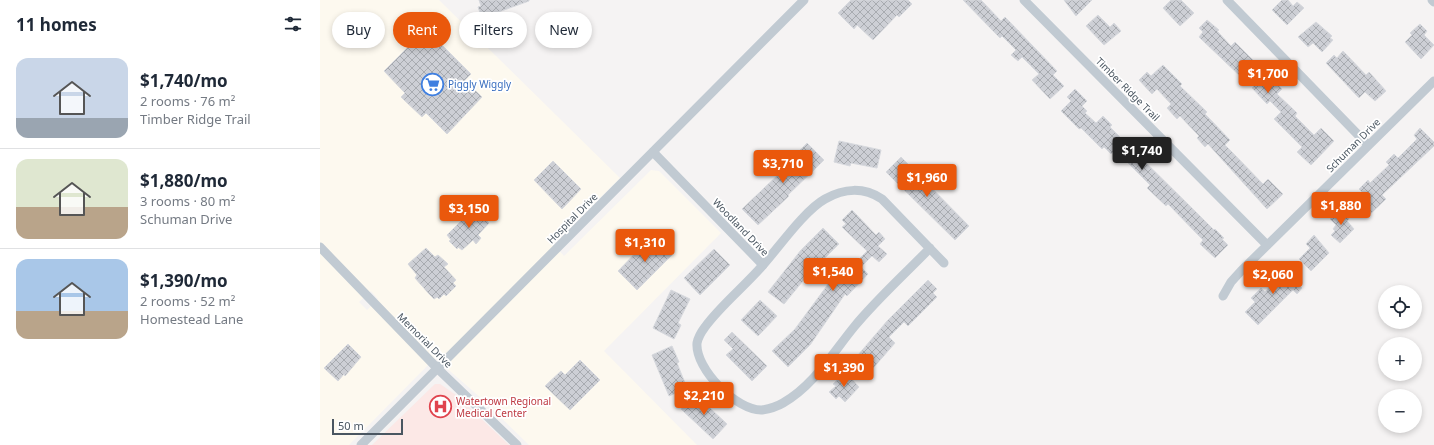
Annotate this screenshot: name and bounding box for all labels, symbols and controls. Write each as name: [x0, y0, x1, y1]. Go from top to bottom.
chip: Buy: [332, 12, 385, 48]
chip: Rent: [393, 12, 451, 48]
chip: Filters: [459, 12, 527, 48]
chip: New: [535, 12, 592, 48]
text: 11 homes: [16, 13, 97, 36]
icon: filters: [282, 13, 304, 35]
street label: Timber Ridge Trail: [1093, 54, 1163, 124]
pin: $1,700: [1235, 60, 1301, 94]
text: $1,700: [1248, 64, 1288, 82]
text: $1,740/mo: [140, 69, 228, 92]
supermarket icon: Piggly Wiggly: [419, 71, 445, 97]
icon: home: [48, 74, 96, 122]
place label: Piggly Wiggly: [448, 77, 512, 91]
text: 2 rooms · 76 m²: [140, 92, 235, 110]
text: Timber Ridge Trail: [140, 110, 251, 128]
street label: Schuman Drive: [1323, 115, 1383, 175]
pin: $1,740: [1109, 137, 1175, 171]
text: $1,740: [1122, 141, 1162, 159]
pin: $3,710: [750, 150, 816, 184]
text: $3,710: [763, 154, 803, 172]
pin: $1,960: [894, 164, 960, 198]
text: $1,960: [907, 168, 947, 186]
text: $1,880/mo: [140, 169, 228, 192]
icon: home: [48, 175, 96, 223]
street label: Hospital Drive: [544, 189, 601, 246]
text: 3 rooms · 80 m²: [140, 192, 235, 210]
pin: $1,880: [1308, 192, 1374, 226]
pin: $3,150: [436, 195, 502, 229]
street label: Woodland Drive: [710, 195, 772, 259]
text: $1,880: [1321, 196, 1361, 214]
text: $3,150: [449, 199, 489, 217]
text: Schuman Drive: [140, 210, 232, 228]
pin: $1,310: [612, 229, 678, 263]
text: $1,310: [625, 233, 665, 251]
pin: $1,540: [800, 258, 866, 292]
pin: $2,060: [1240, 261, 1306, 295]
text: $1,540: [813, 262, 853, 280]
text: $2,060: [1253, 265, 1293, 283]
text: $1,390/mo: [140, 269, 228, 292]
icon: home: [48, 275, 96, 323]
map controls: [1378, 285, 1422, 433]
button: locate: [1378, 285, 1422, 329]
text: 2 rooms · 52 m²: [140, 292, 235, 310]
street label: Memorial Drive: [394, 309, 456, 371]
text: Homestead Lane: [140, 310, 243, 328]
button: +: [1378, 337, 1422, 381]
pin: $1,390: [811, 354, 877, 388]
text: $1,390: [824, 358, 864, 376]
pin: $2,210: [671, 382, 737, 416]
text: $2,210: [684, 386, 724, 404]
button: −: [1378, 389, 1422, 433]
hospital icon: Watertown Regional Medical Center: [427, 394, 453, 420]
place label: Watertown Regional Medical Center: [456, 394, 551, 420]
scale bar: [332, 417, 403, 436]
text: 50 m: [338, 418, 364, 433]

